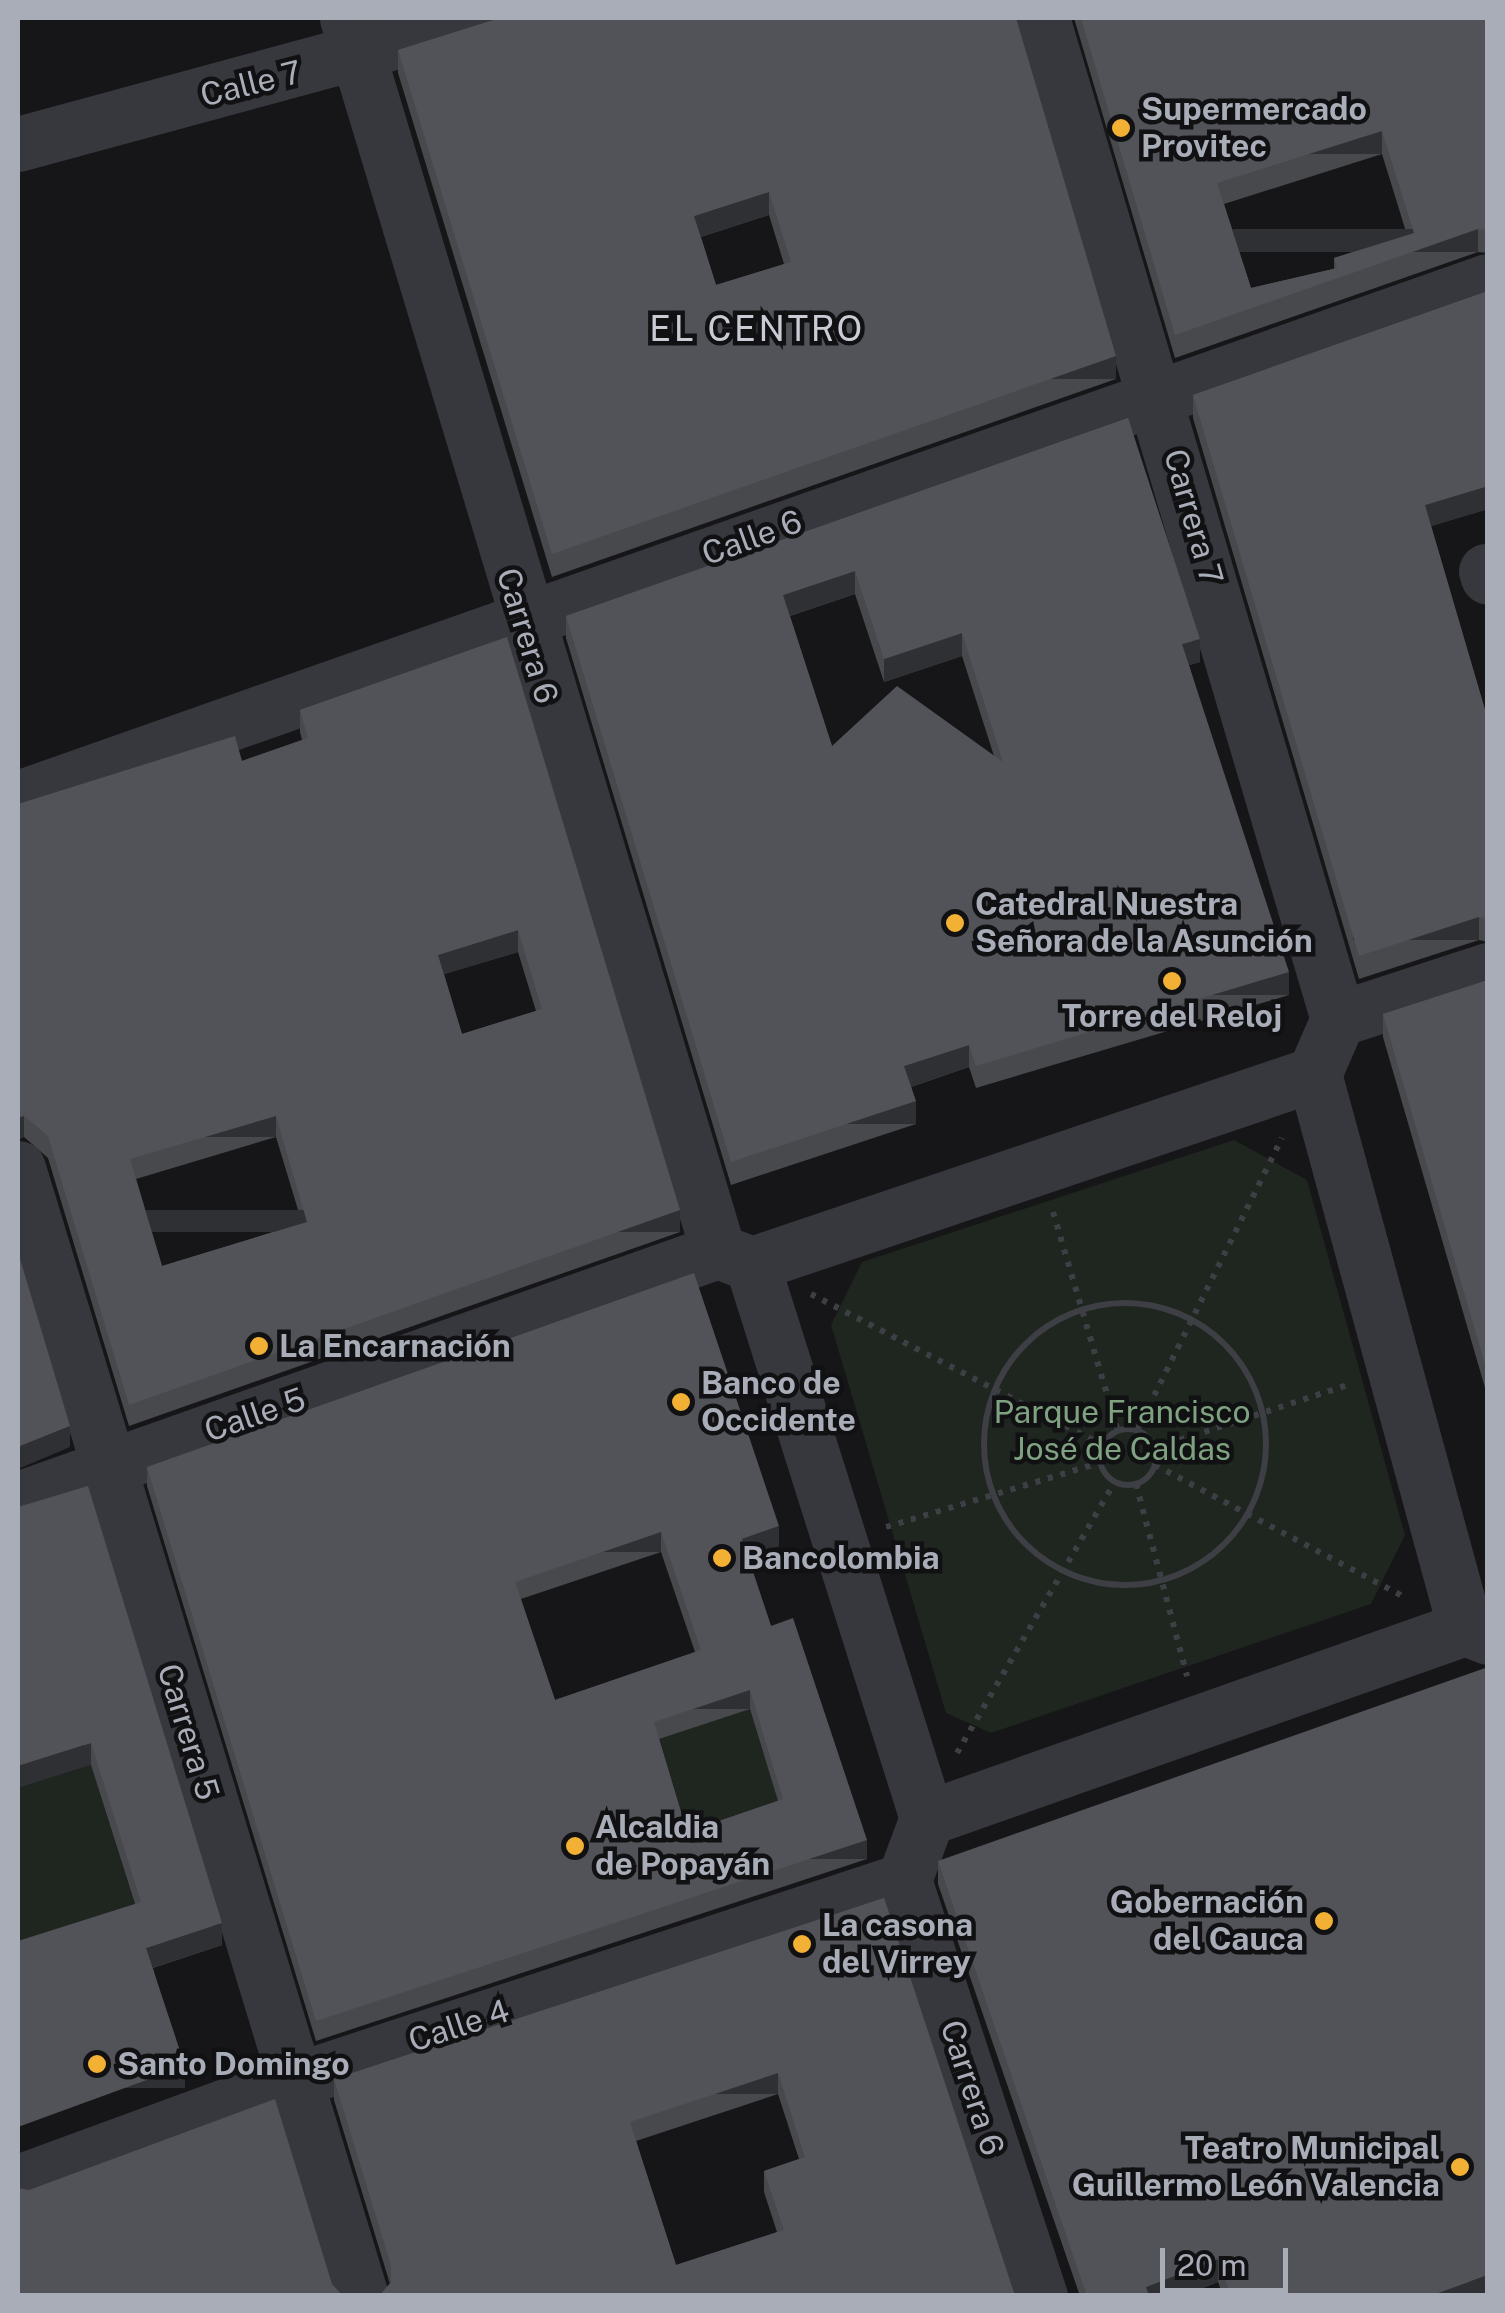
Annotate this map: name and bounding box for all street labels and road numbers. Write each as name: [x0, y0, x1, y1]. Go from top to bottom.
street label: Calle 7: [197, 53, 305, 115]
street label: Carrera 7: [1155, 445, 1231, 589]
street label: Calle 6: [697, 502, 807, 574]
street label: Carrera 6: [488, 564, 566, 708]
street label: Calle 5: [200, 1380, 310, 1450]
street label: Carrera 5: [149, 1659, 227, 1805]
street label: Calle 4: [404, 1992, 514, 2060]
street label: Carrera 6: [932, 2016, 1012, 2160]

